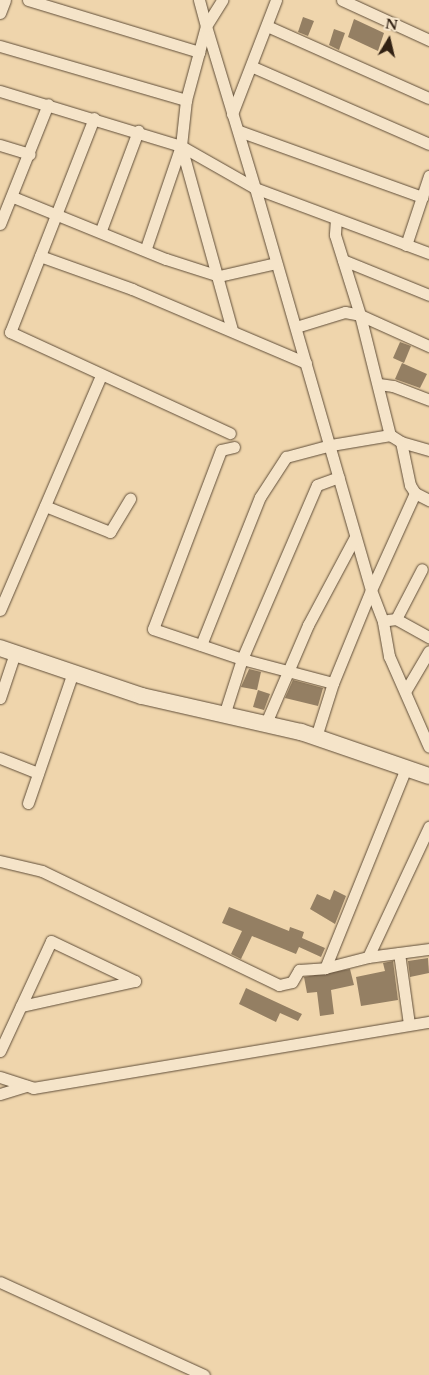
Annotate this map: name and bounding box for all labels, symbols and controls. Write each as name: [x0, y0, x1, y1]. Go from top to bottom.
text: N: [384, 14, 399, 35]
north arrow: [364, 15, 414, 65]

